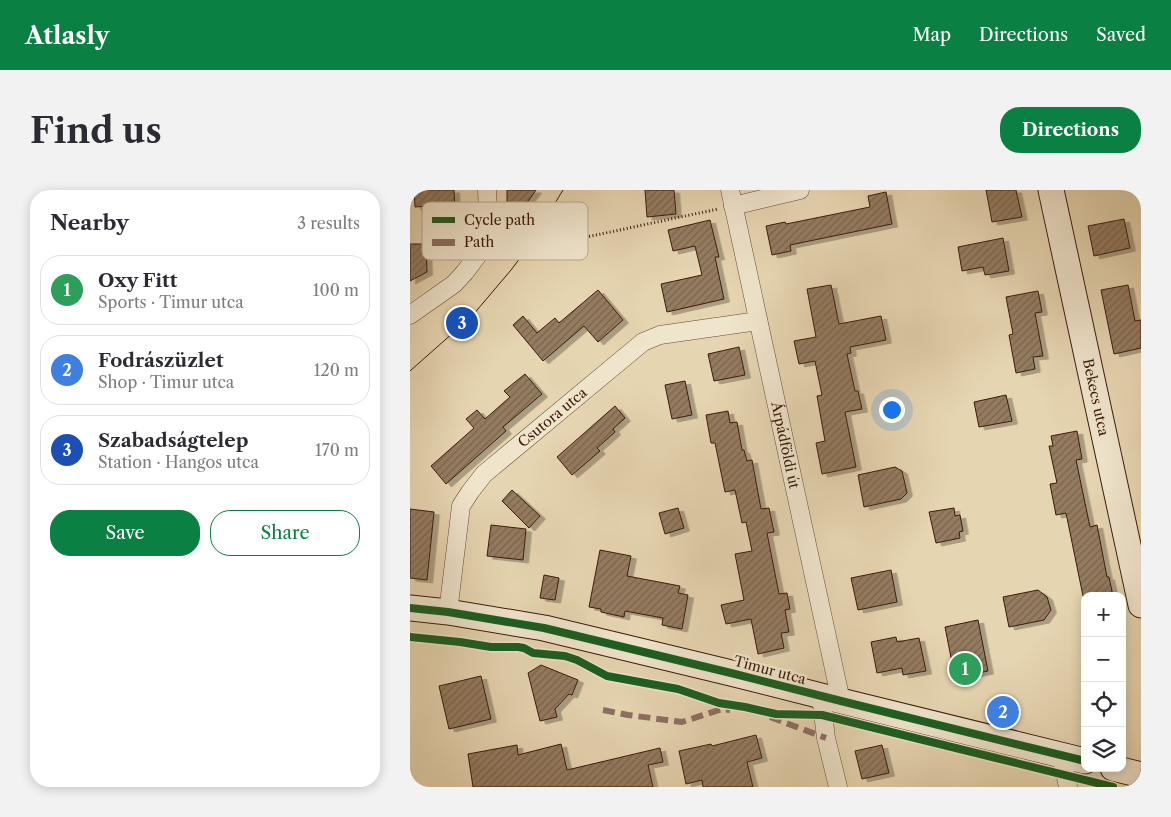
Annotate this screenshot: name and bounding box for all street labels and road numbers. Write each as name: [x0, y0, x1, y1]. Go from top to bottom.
street label: Bekecs utca: [1079, 357, 1113, 438]
street label: Csutora utca: [514, 383, 591, 451]
street label: Árpádföldi út: [767, 399, 804, 490]
street label: Timur utca: [732, 652, 809, 688]

